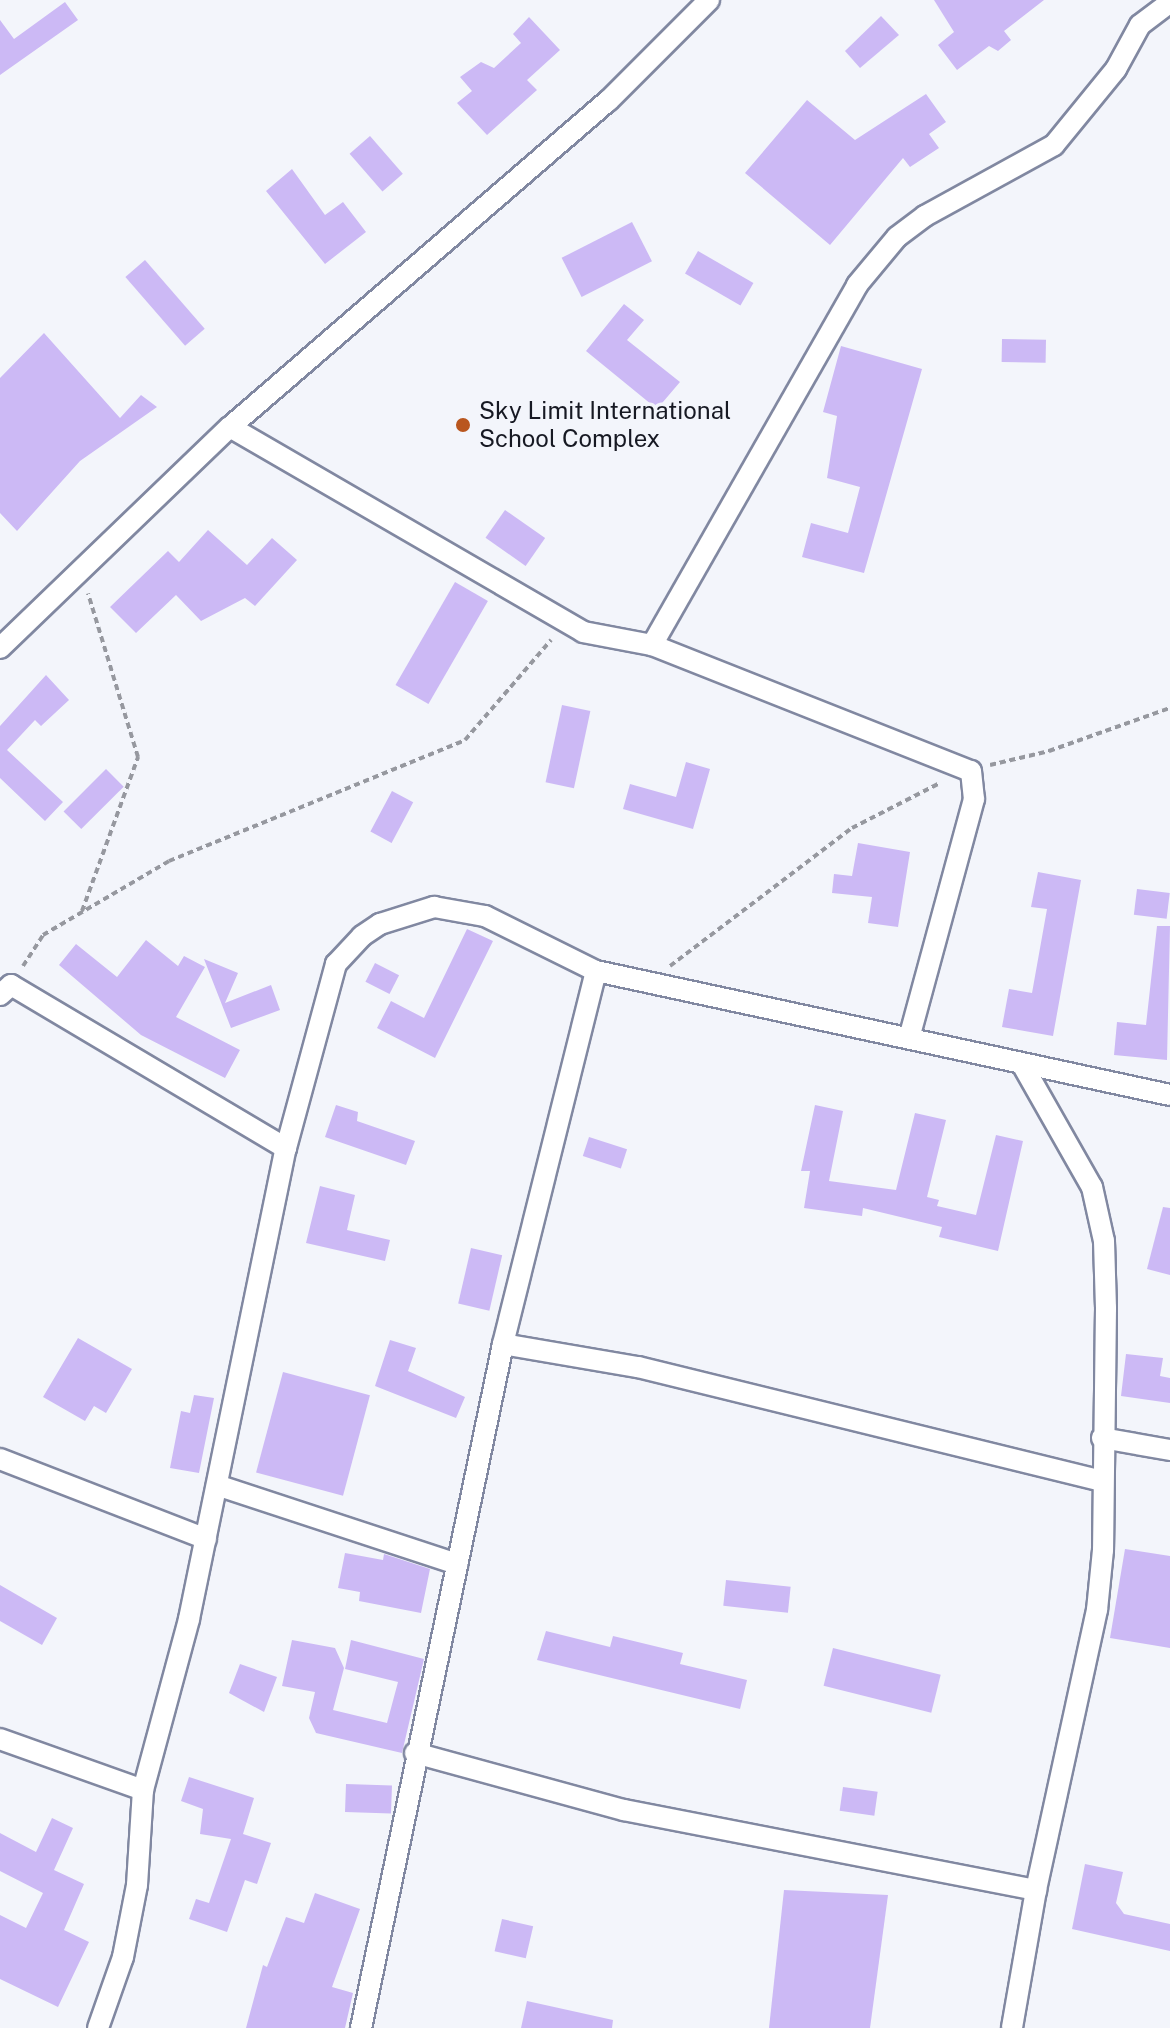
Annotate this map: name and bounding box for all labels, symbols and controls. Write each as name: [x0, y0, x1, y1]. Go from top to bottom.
place label: Sky Limit International School Complex: [479, 397, 731, 453]
marker: Sky Limit International School Complex: [454, 416, 472, 434]

